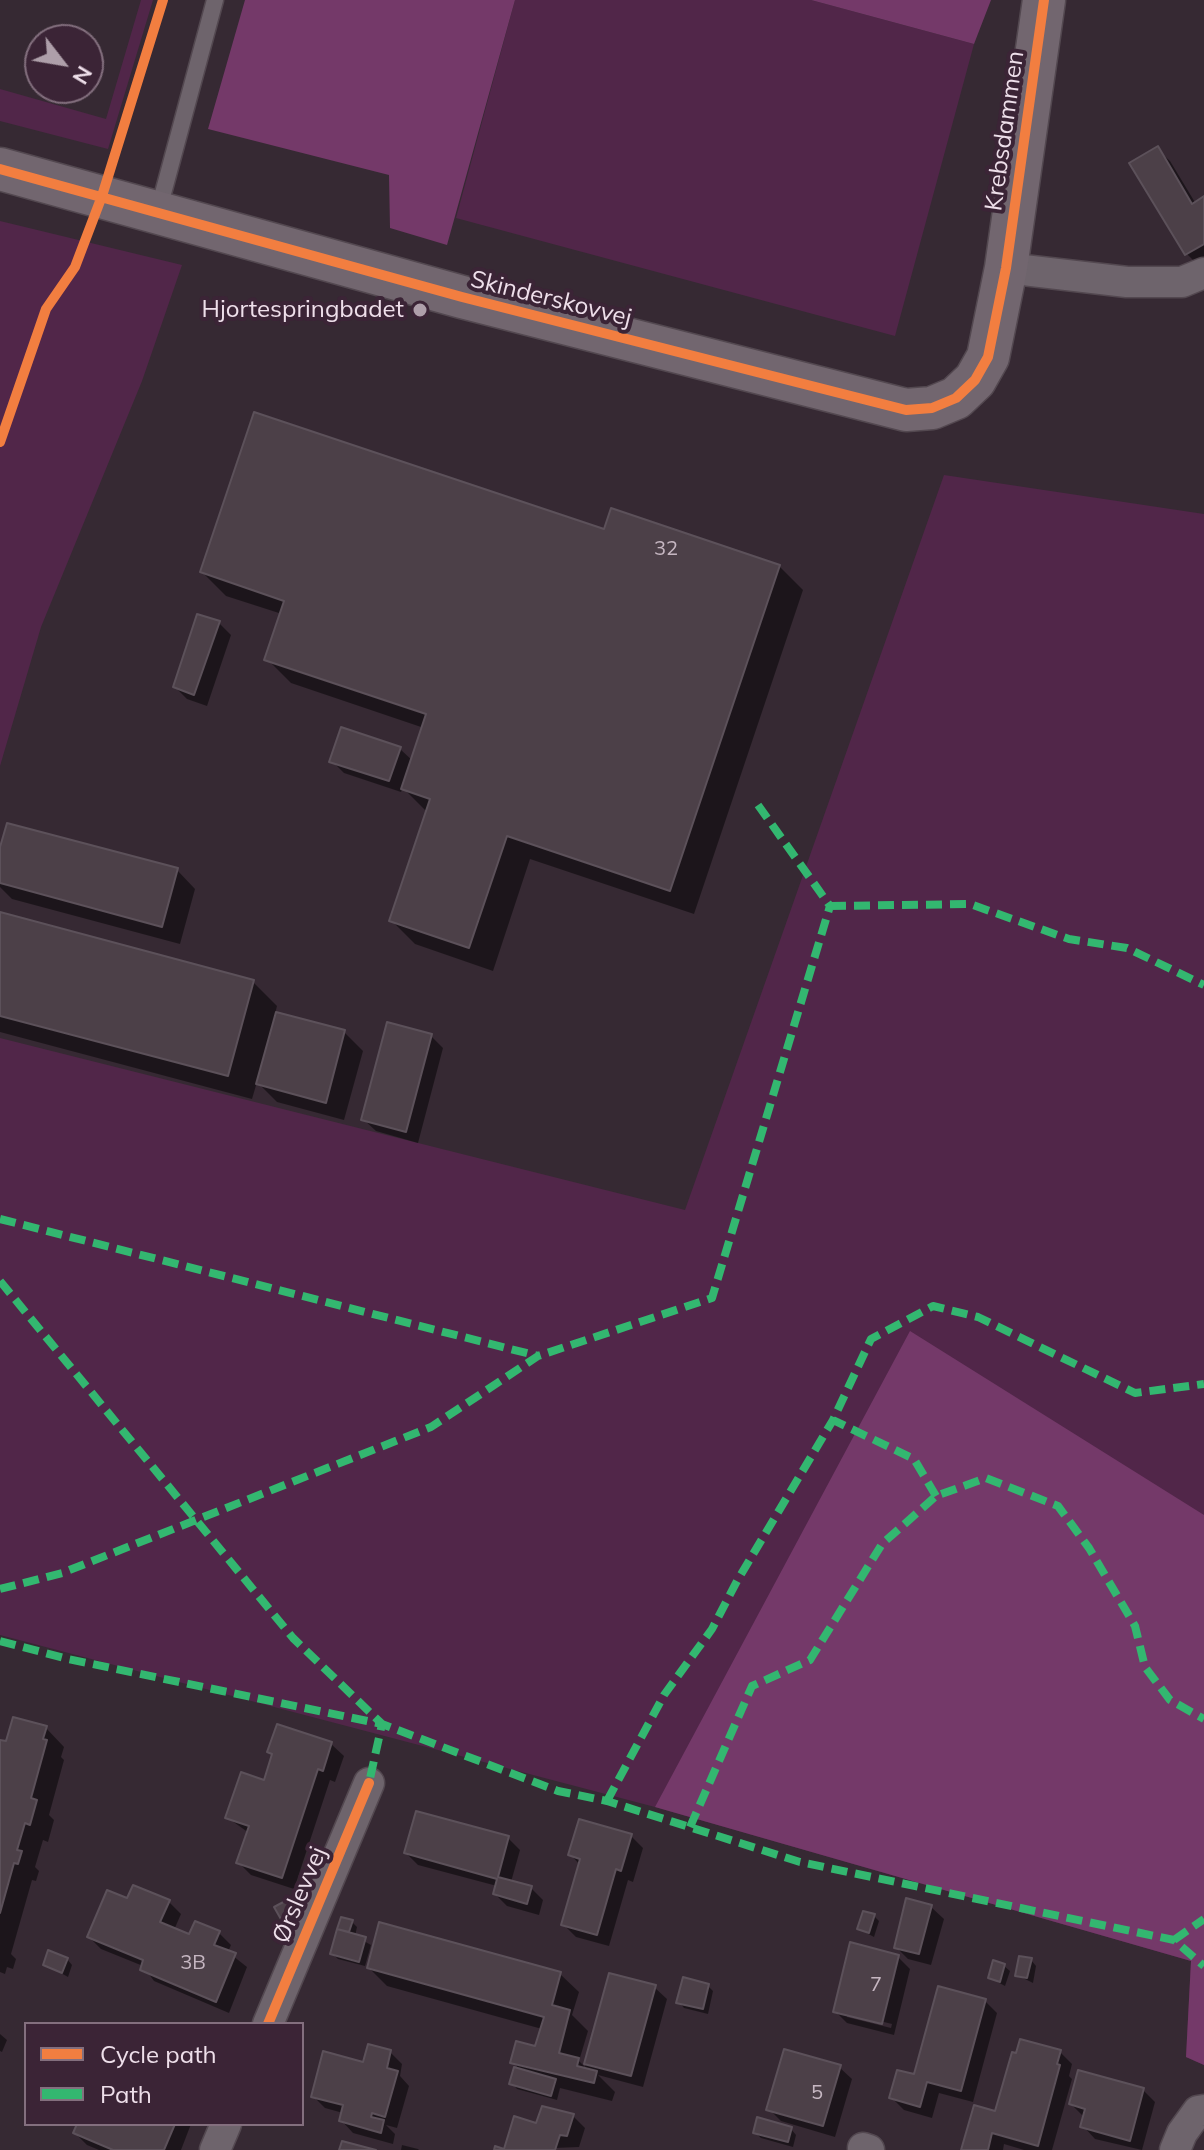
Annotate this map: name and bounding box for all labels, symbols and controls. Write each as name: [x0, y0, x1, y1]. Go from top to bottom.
north arrow: [24, 24, 104, 104]
street label: Krebsdammen: [980, 49, 1030, 213]
text: N: [67, 61, 99, 90]
street label: Skinderskovvej: [467, 265, 635, 333]
place label: Hjortespringbadet: [202, 296, 404, 324]
marker: Hjortespringbadet: [411, 301, 429, 319]
house number: 32: [654, 537, 678, 561]
street label: Ørslevvej: [267, 1842, 333, 1948]
house number: 3B: [180, 1951, 206, 1975]
house number: 7: [870, 1973, 882, 1997]
legend: [24, 2022, 304, 2126]
text: Cycle path: [100, 2039, 217, 2069]
text: Path: [100, 2079, 152, 2109]
house number: 5: [811, 2081, 823, 2105]

